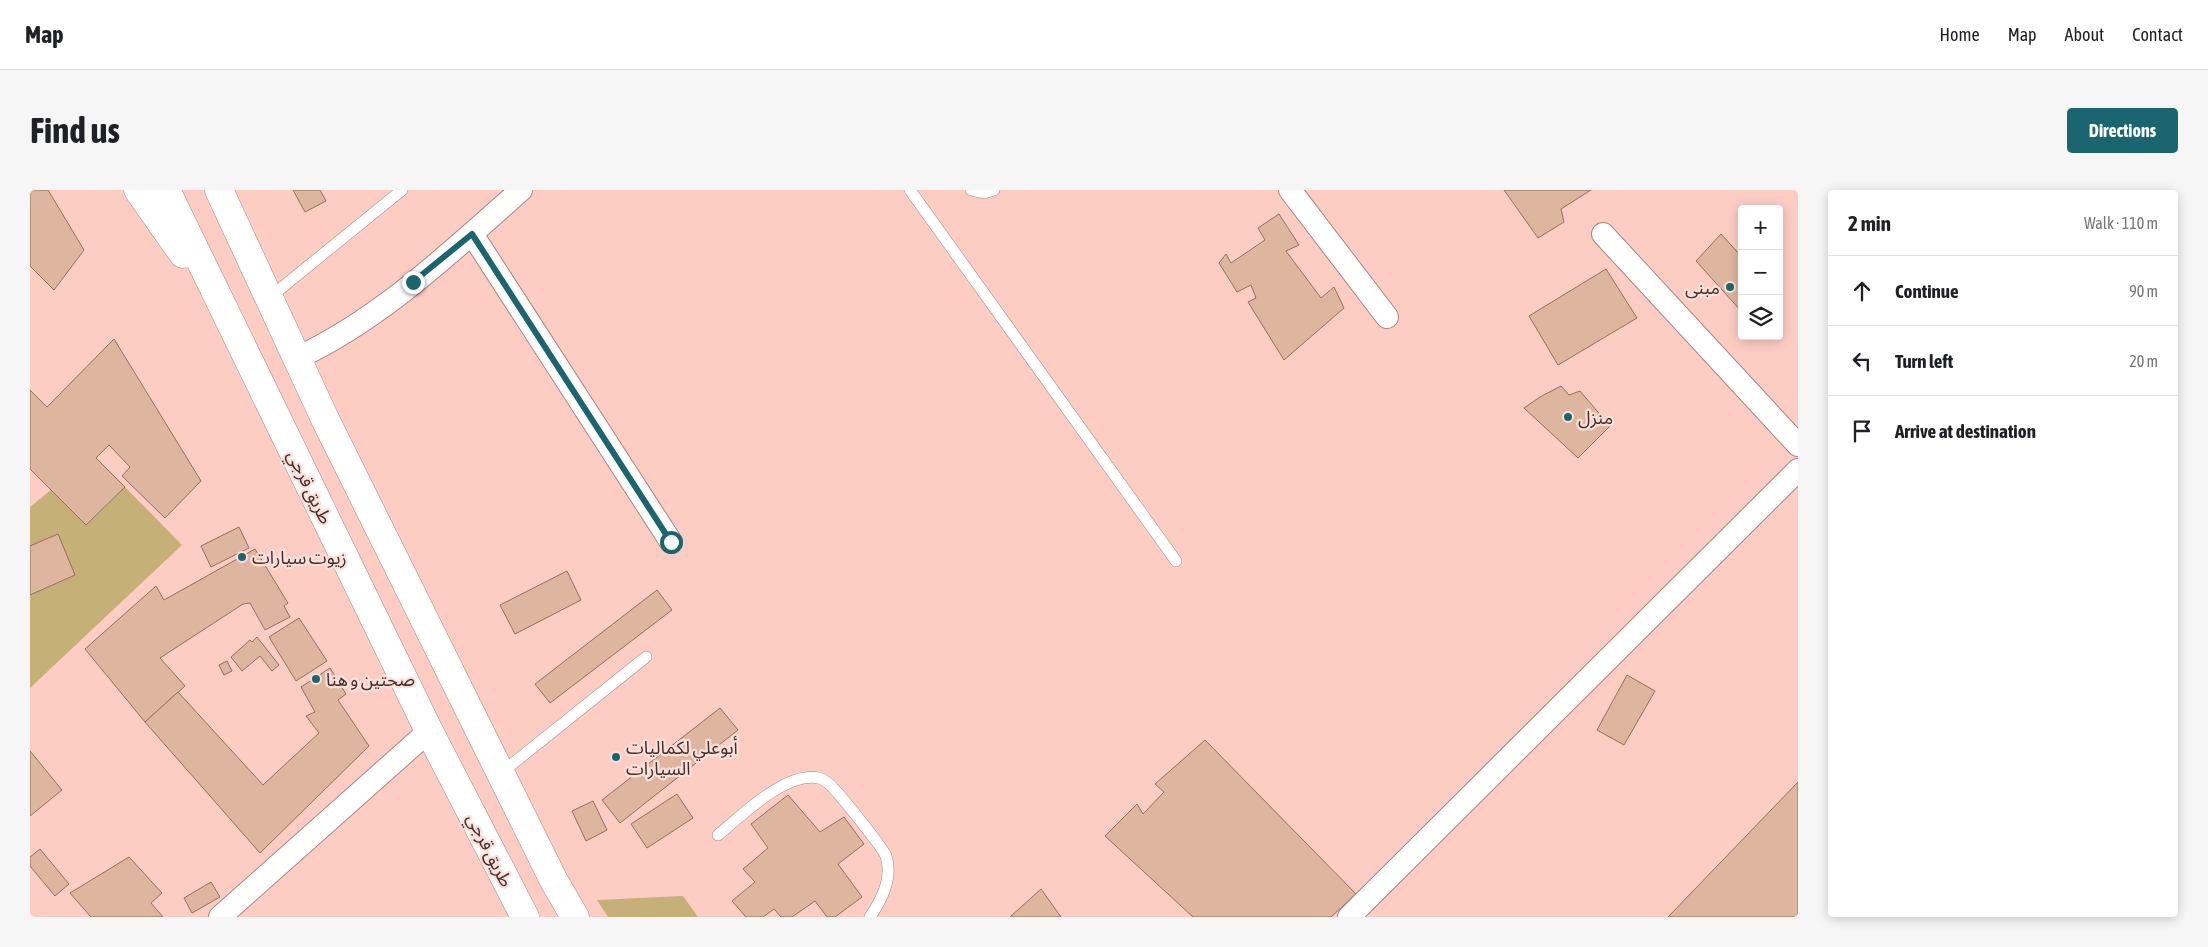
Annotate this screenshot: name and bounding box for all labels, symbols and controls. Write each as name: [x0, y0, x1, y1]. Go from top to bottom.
text: Map: [25, 21, 64, 48]
text: Home: [1940, 24, 1980, 45]
text: Map: [2008, 24, 2037, 45]
text: About: [2065, 24, 2104, 45]
text: Contact: [2132, 24, 2183, 45]
button: Directions: [2067, 108, 2178, 153]
text: Find us: [30, 110, 120, 150]
map controls: [1738, 205, 1783, 340]
button: +: [1738, 205, 1783, 250]
text: 2 min: [1848, 211, 1891, 235]
text: Walk · 110 m: [2084, 214, 2158, 232]
button: −: [1738, 250, 1783, 295]
route end: [402, 271, 425, 294]
place label: مبنى: [1685, 277, 1720, 299]
icon: ahead: [1848, 277, 1876, 305]
text: Continue: [1895, 280, 1959, 302]
marker: مبنى: [1724, 281, 1736, 293]
text: 90 m: [2129, 282, 2158, 300]
button: layers: [1738, 295, 1783, 340]
icon: left: [1848, 347, 1876, 375]
text: Turn left: [1895, 350, 1953, 372]
text: 20 m: [2129, 352, 2158, 370]
place label: منزل: [1578, 407, 1613, 429]
marker: منزل: [1562, 411, 1574, 423]
icon: arrive: [1848, 417, 1876, 445]
text: Arrive at destination: [1895, 420, 2036, 442]
street label: طريق قرجي: [280, 447, 337, 529]
route start: [660, 531, 683, 554]
place label: زيوت سيارات: [252, 547, 347, 569]
marker: زيوت سيارات: [236, 551, 248, 563]
place label: صحتين و هنا: [326, 669, 415, 691]
marker: صحتين و هنا: [310, 673, 322, 685]
place label: أبوعلي لكماليات السيارات: [626, 736, 738, 780]
marker: أبوعلي لكماليات السيارات: [610, 751, 622, 763]
street label: طريق قرجي: [460, 810, 517, 892]

